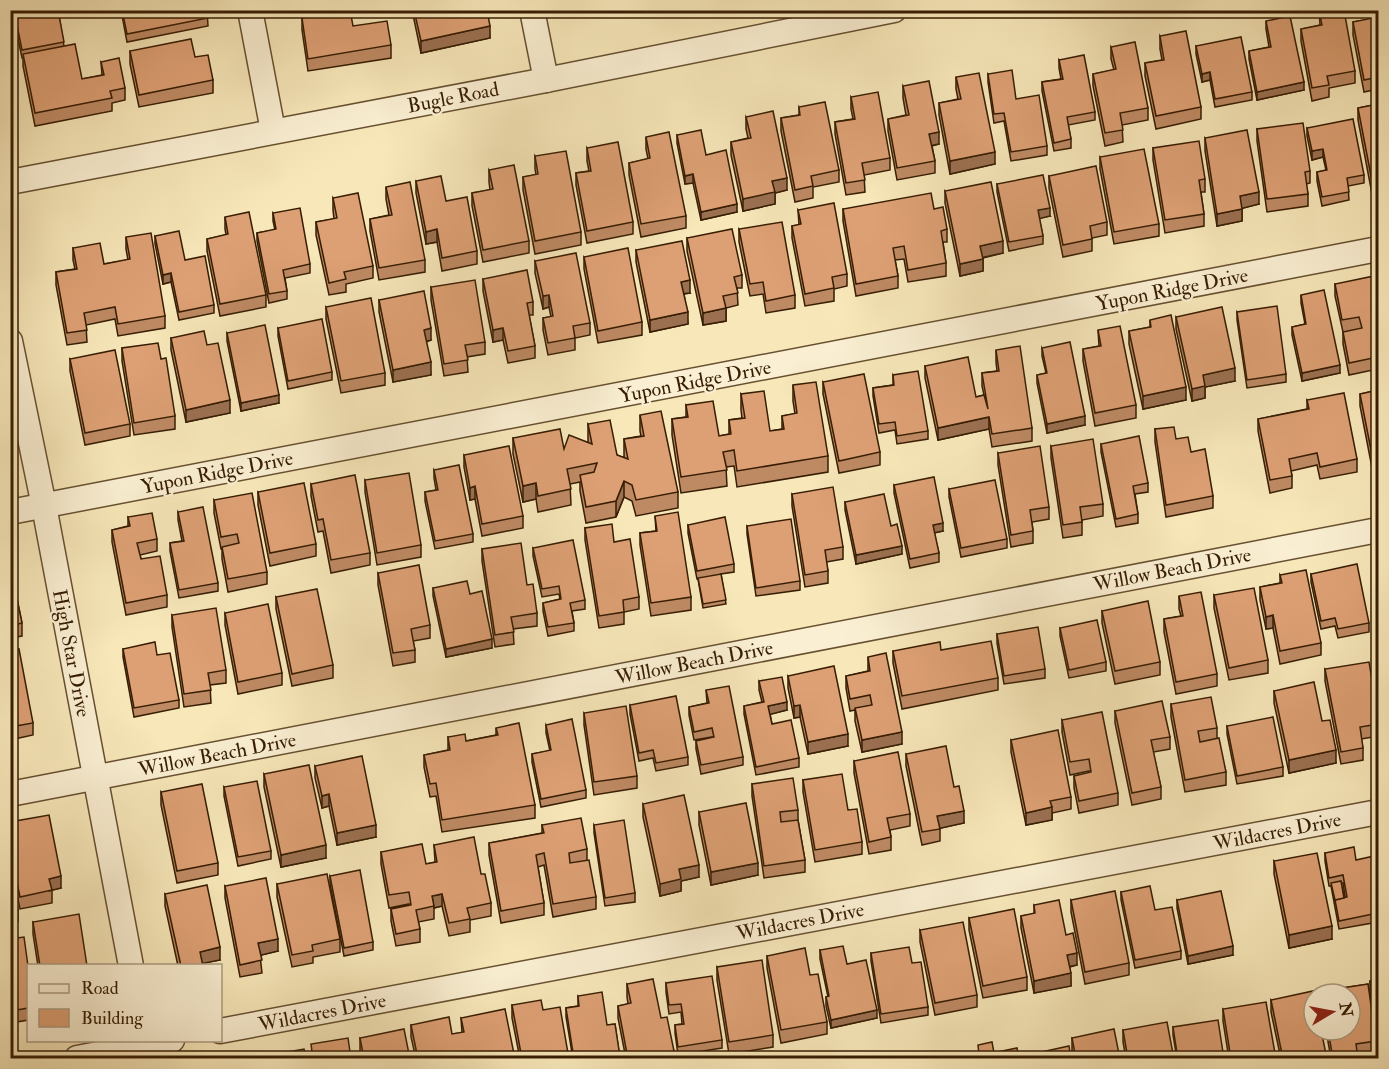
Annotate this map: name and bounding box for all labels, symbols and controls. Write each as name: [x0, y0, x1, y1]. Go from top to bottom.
street label: Bugle Road: [405, 76, 501, 119]
street label: Yupon Ridge Drive: [1094, 262, 1250, 317]
street label: Yupon Ridge Drive: [617, 354, 773, 409]
street label: Yupon Ridge Drive: [139, 445, 295, 500]
street label: Willow Beach Drive: [1090, 542, 1253, 597]
street label: High Star Drive: [47, 587, 96, 719]
street label: Willow Beach Drive: [612, 635, 775, 690]
street label: Willow Beach Drive: [135, 727, 298, 782]
street label: Wildacres Drive: [1210, 807, 1343, 856]
street label: Wildacres Drive: [733, 897, 866, 946]
legend: [27, 964, 222, 1042]
text: Road: [81, 977, 119, 1000]
north arrow: [1302, 982, 1362, 1042]
street label: Wildacres Drive: [255, 988, 388, 1037]
text: N: [1335, 1000, 1357, 1019]
text: Building: [81, 1007, 144, 1030]

